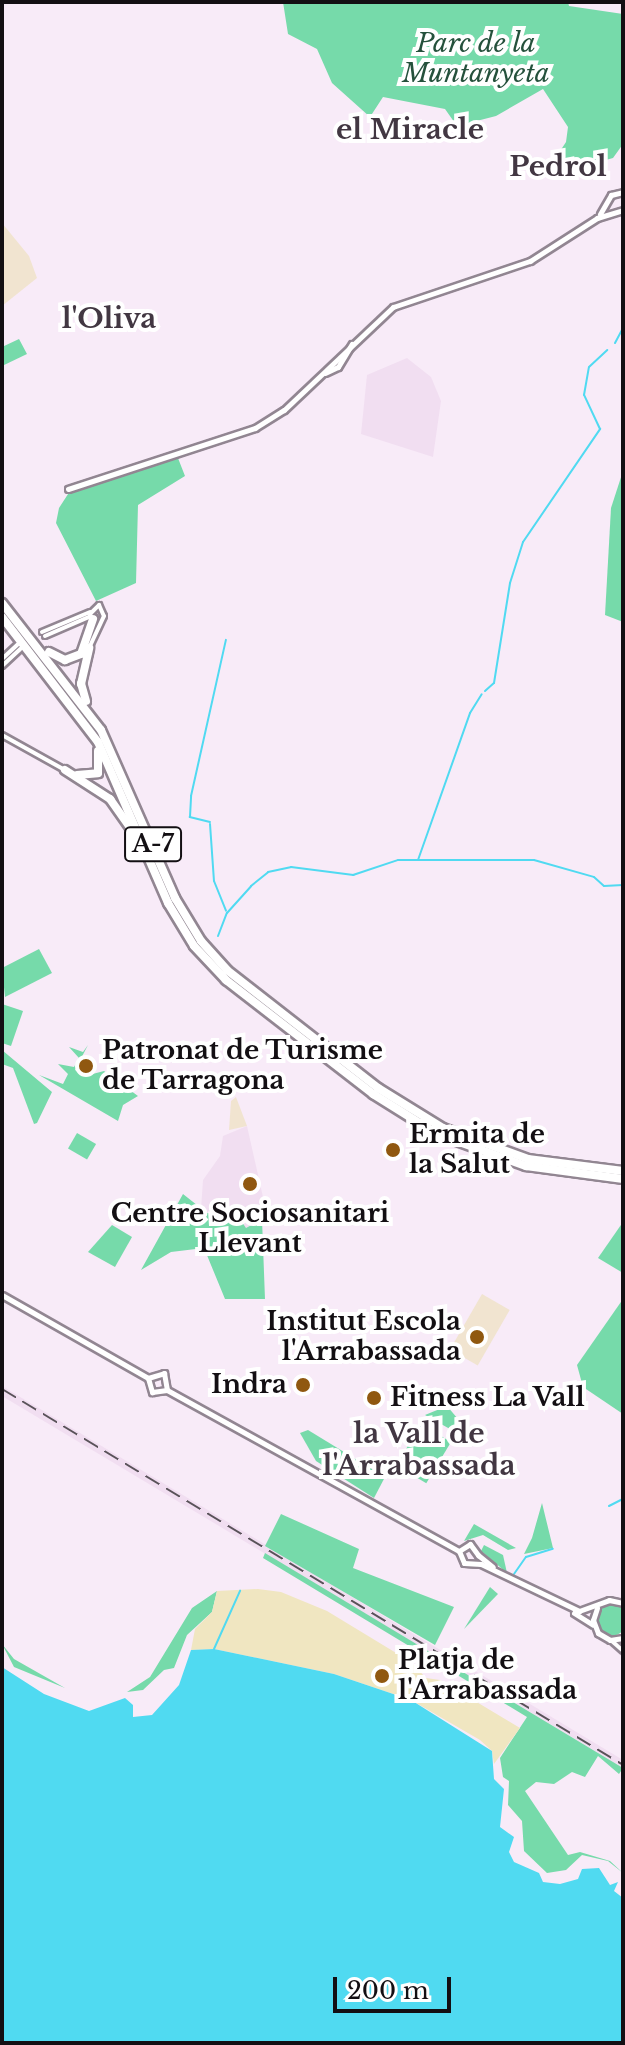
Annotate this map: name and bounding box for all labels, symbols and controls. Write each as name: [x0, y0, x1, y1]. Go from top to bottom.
park label: Parc de la Muntanyeta: [402, 28, 550, 90]
district label: el Miracle: [336, 113, 484, 147]
district label: Pedrol: [509, 150, 607, 184]
district label: l'Oliva: [62, 302, 156, 336]
road number: A-7: [123, 824, 183, 864]
place label: Patronat de Turisme de Tarragona: [102, 1035, 384, 1096]
marker: Patronat de Turisme de Tarragona: [77, 1057, 95, 1075]
place label: Ermita de la Salut: [409, 1119, 545, 1180]
marker: Ermita de la Salut: [384, 1141, 402, 1159]
marker: Centre Sociosanitari Llevant: [239, 1173, 261, 1195]
place label: Centre Sociosanitari Llevant: [111, 1198, 389, 1260]
place label: Institut Escola l'Arrabassada: [266, 1306, 461, 1368]
marker: Institut Escola l'Arrabassada: [468, 1328, 486, 1346]
place label: Indra: [211, 1369, 287, 1401]
marker: Indra: [294, 1376, 312, 1394]
place label: Fitness La Vall: [390, 1382, 586, 1414]
marker: Fitness La Vall: [365, 1389, 383, 1407]
district label: la Vall de l'Arrabassada: [322, 1417, 516, 1483]
place label: Platja de l'Arrabassada: [398, 1645, 577, 1706]
marker: Platja de l'Arrabassada: [373, 1667, 391, 1685]
scale bar: [337, 1961, 455, 2011]
text: 200 m: [347, 1976, 429, 2005]

